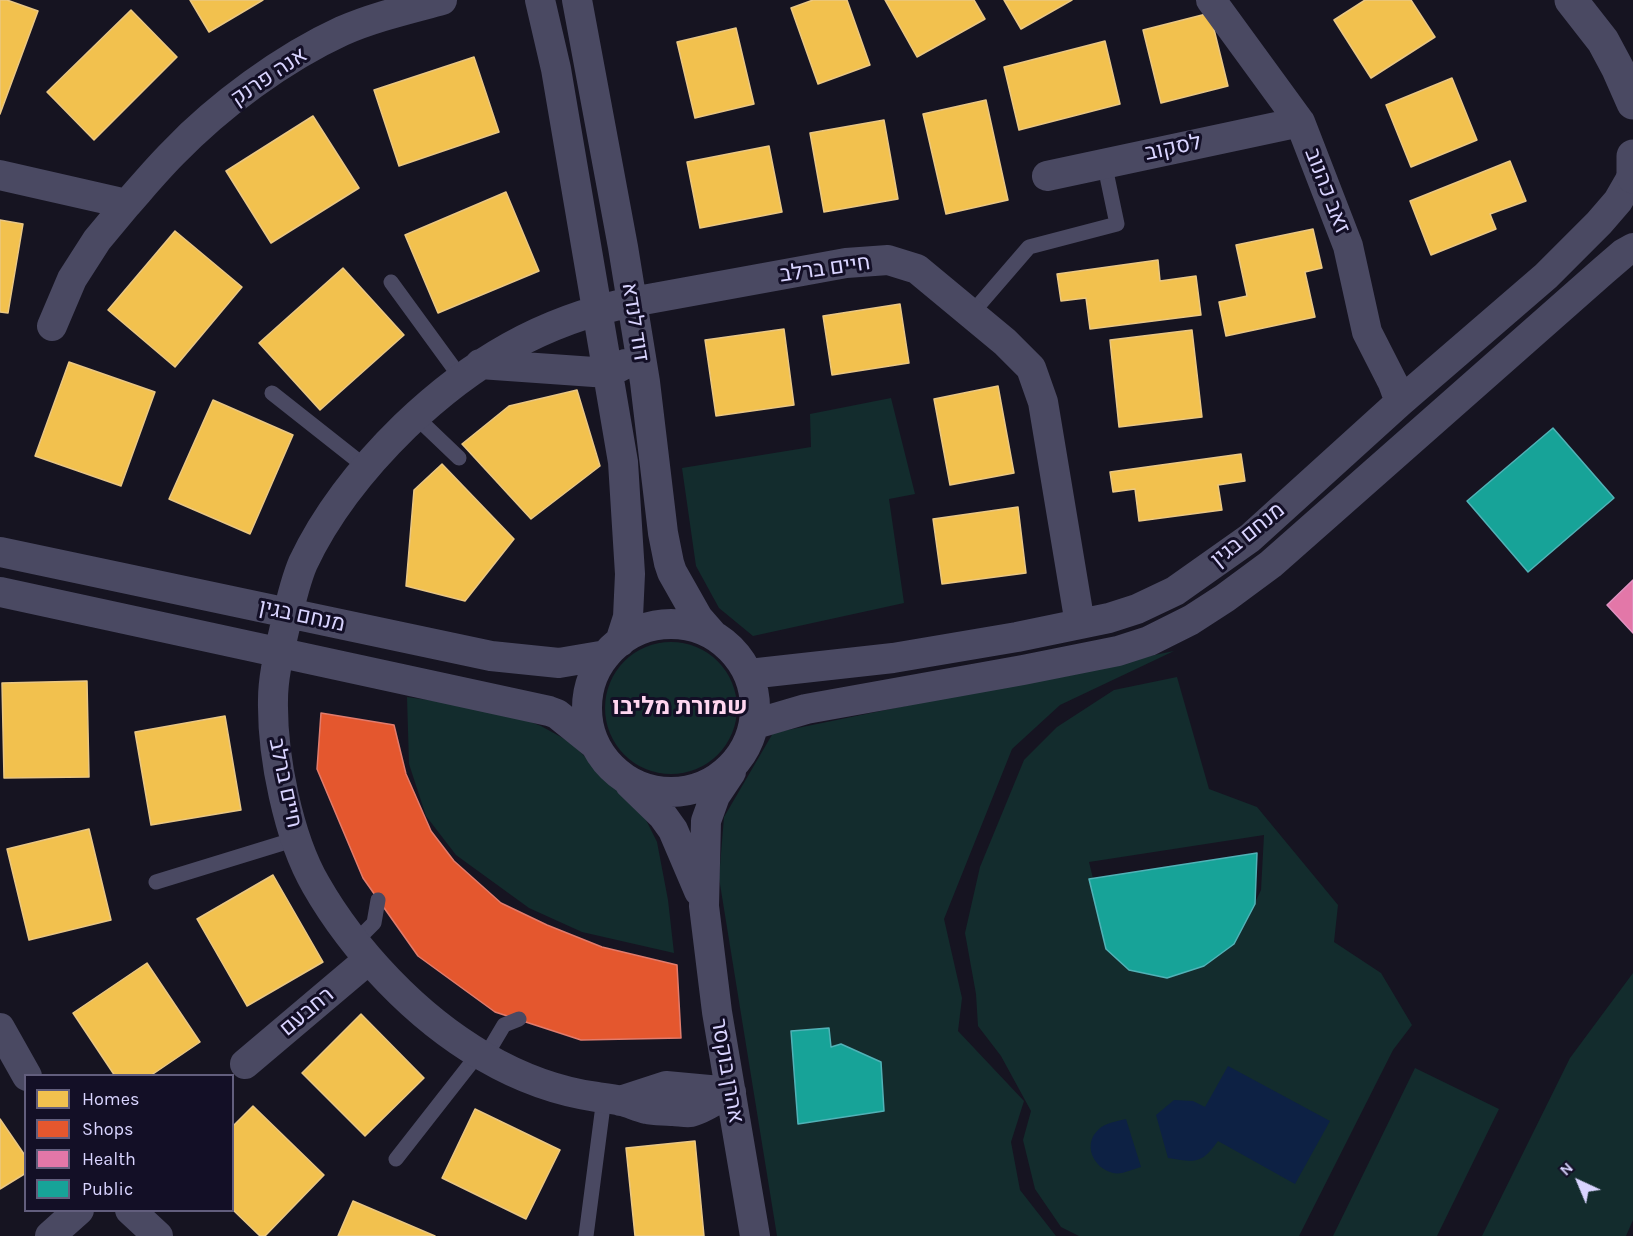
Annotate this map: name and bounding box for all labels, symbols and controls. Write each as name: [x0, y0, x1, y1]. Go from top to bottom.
street label: אנה פרנק: [226, 42, 312, 112]
street label: לסקוב: [1142, 129, 1204, 167]
street label: זאב כהנוב: [1299, 144, 1355, 238]
street label: חיים ברלב: [778, 250, 872, 288]
street label: דוד לנדא: [616, 281, 654, 363]
street label: מנחם בגין: [1206, 497, 1290, 573]
street label: מנחם בגין: [256, 594, 348, 638]
district label: שמורת מליבו: [612, 693, 748, 721]
street label: חיים ברלב: [263, 736, 307, 830]
street label: רחבעם: [275, 982, 339, 1042]
street label: אהרן בוקסר: [705, 1017, 749, 1125]
legend: [24, 1074, 234, 1212]
text: Homes: [82, 1088, 139, 1110]
text: Shops: [82, 1118, 134, 1140]
text: Health: [82, 1148, 136, 1170]
north arrow: [1549, 1152, 1609, 1212]
text: N: [1555, 1158, 1577, 1180]
text: Public: [82, 1178, 133, 1200]

